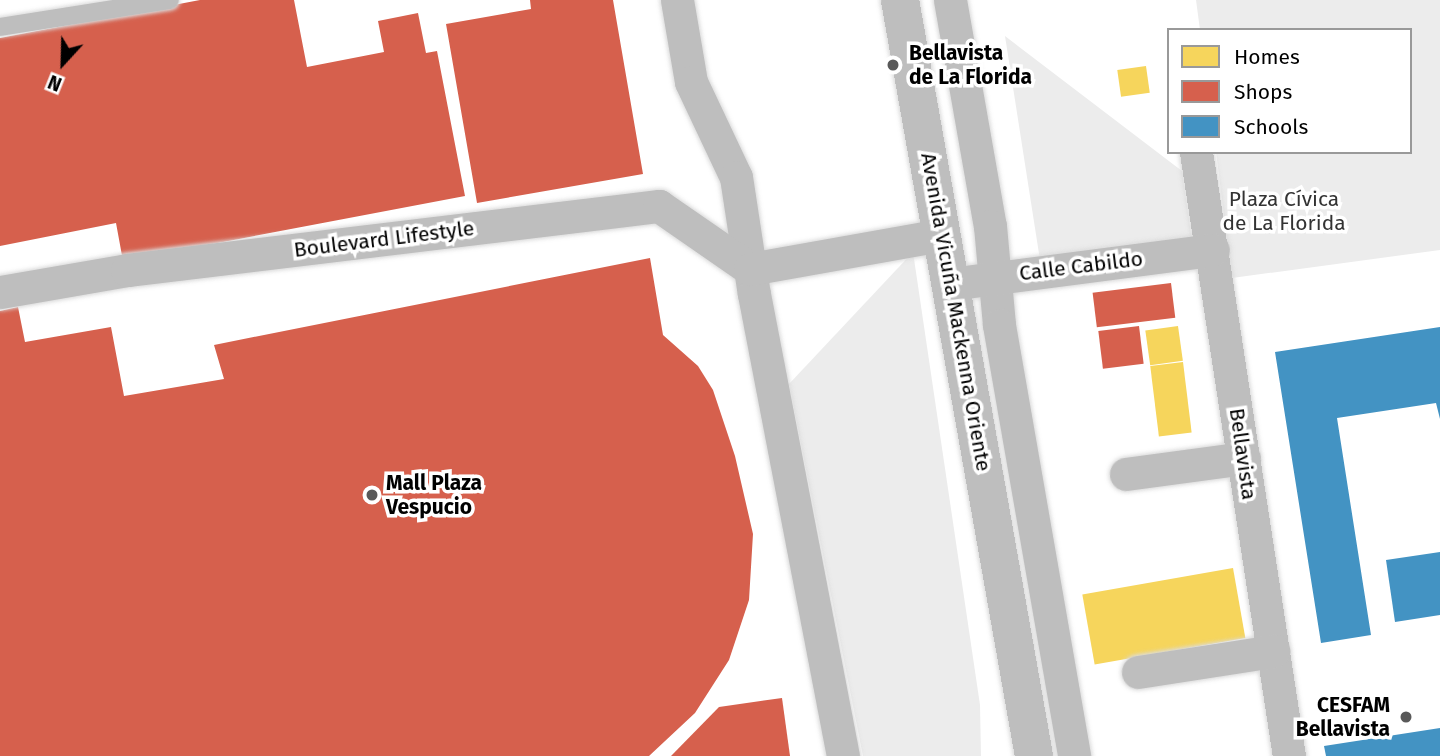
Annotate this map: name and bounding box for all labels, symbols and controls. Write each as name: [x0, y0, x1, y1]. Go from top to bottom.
north arrow: [28, 28, 98, 98]
legend: [1167, 28, 1412, 154]
place label: Bellavista de La Florida: [909, 40, 1032, 90]
text: Homes: [1234, 44, 1300, 70]
marker: Bellavista de La Florida: [883, 55, 903, 75]
text: N: [45, 70, 65, 96]
text: Shops: [1234, 79, 1292, 105]
text: Schools: [1234, 114, 1308, 140]
street label: Avenida Vicuña Mackenna Oriente: [916, 151, 996, 473]
park label: Plaza Cívica de La Florida: [1222, 186, 1346, 236]
street label: Boulevard Lifestyle: [292, 215, 476, 263]
street label: Calle Cabildo: [1018, 246, 1144, 286]
street label: Bellavista: [1224, 406, 1262, 502]
place label: Mall Plaza Vespucio: [386, 470, 482, 520]
marker: Mall Plaza Vespucio: [364, 487, 380, 503]
place label: CESFAM Bellavista: [1296, 692, 1390, 742]
marker: CESFAM Bellavista: [1396, 707, 1416, 727]

